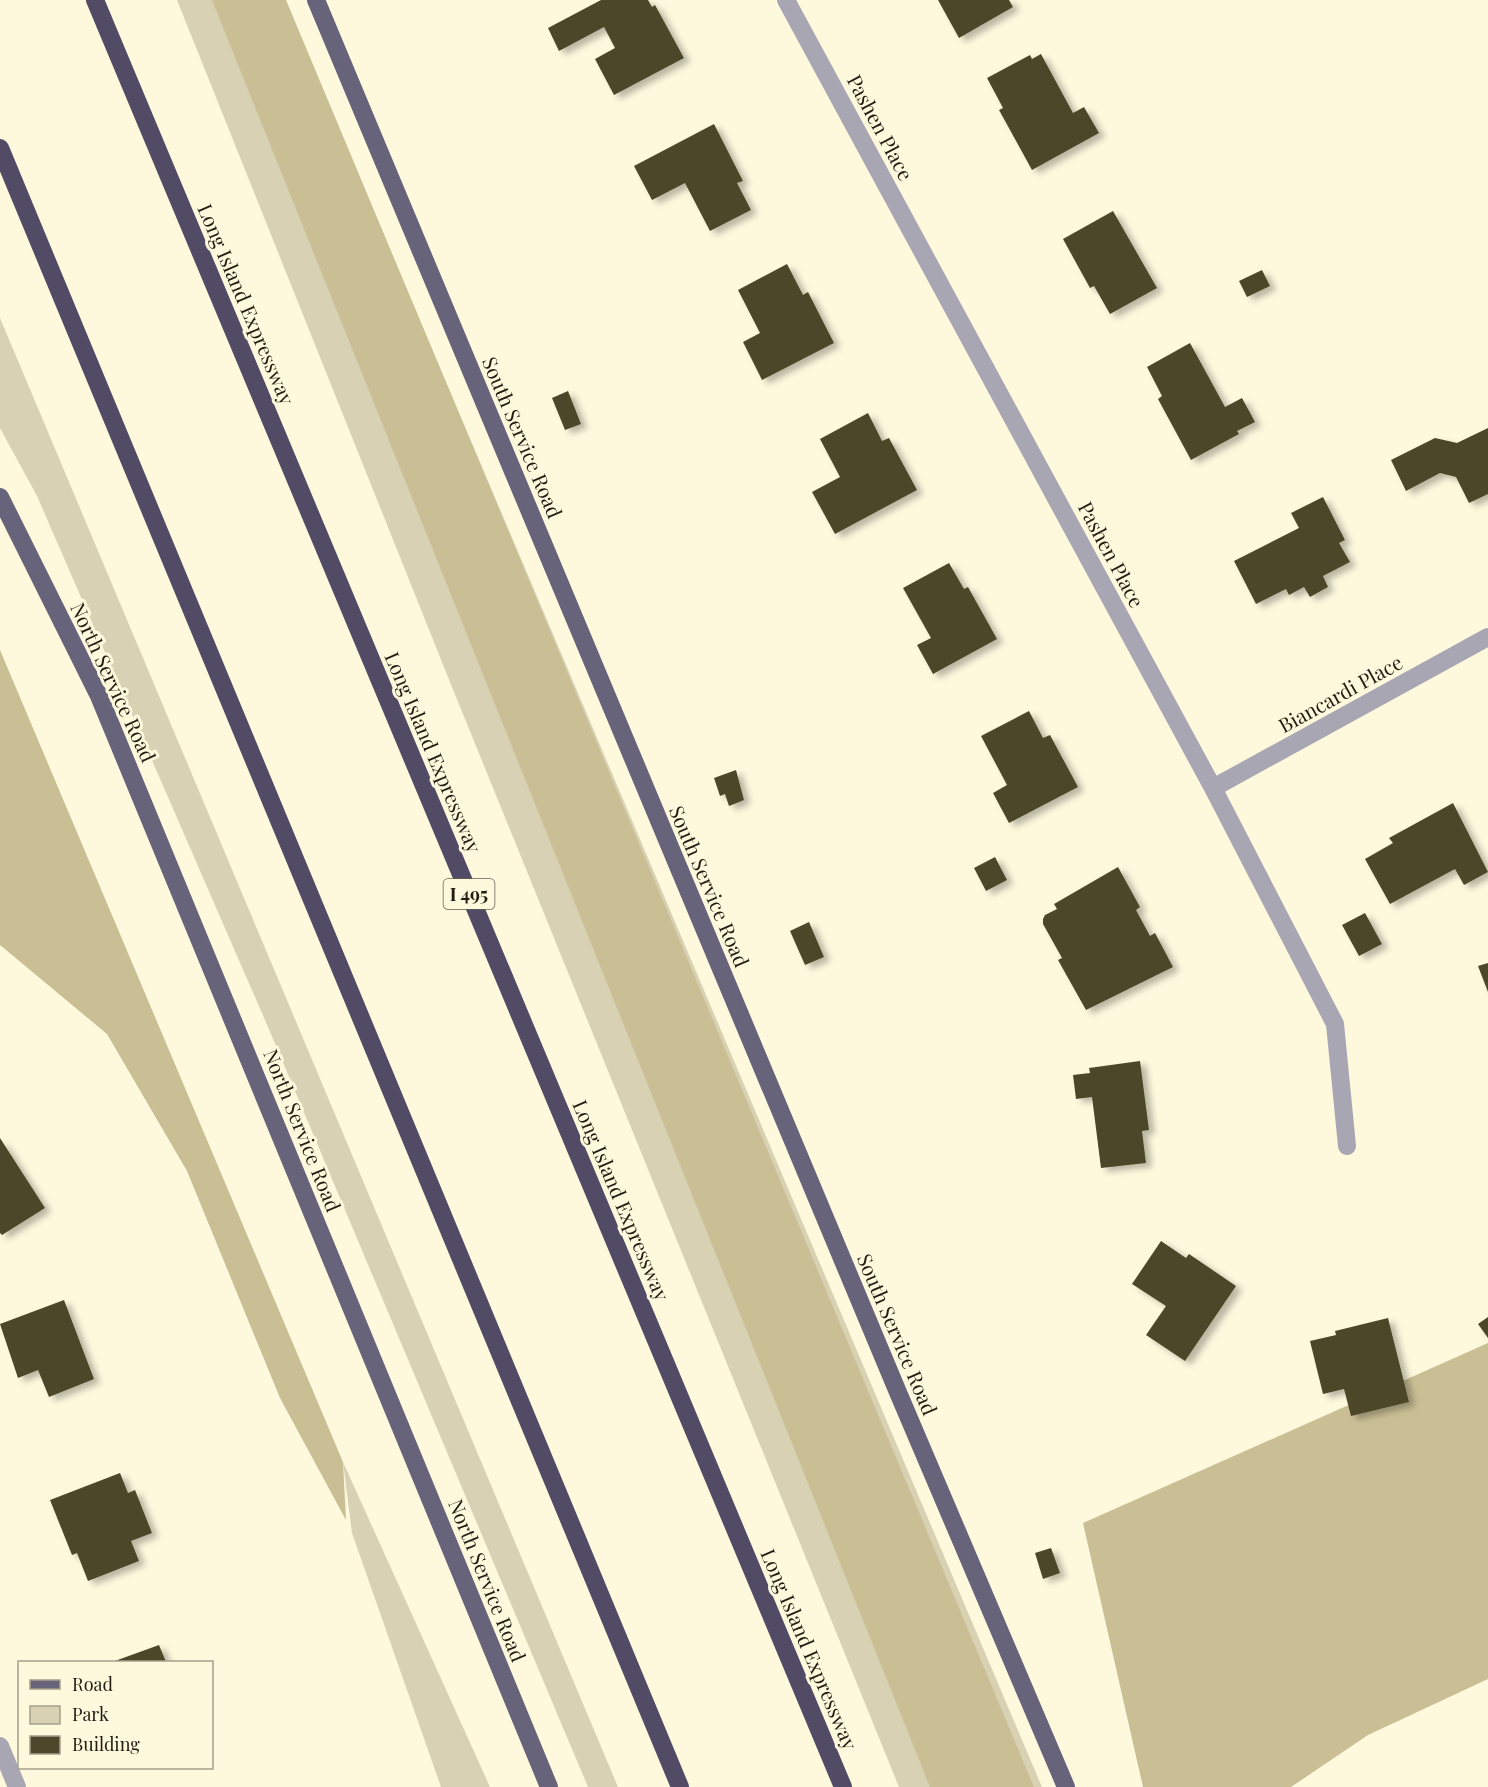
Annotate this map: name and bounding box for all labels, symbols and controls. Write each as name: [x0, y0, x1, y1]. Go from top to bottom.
street label: Pashen Place: [842, 69, 920, 185]
street label: Long Island Expressway: [192, 199, 302, 409]
street label: South Service Road: [477, 352, 569, 522]
street label: Pashen Place: [1073, 496, 1151, 612]
street label: North Service Road: [65, 598, 163, 767]
street label: Long Island Expressway: [379, 647, 489, 857]
street label: Biancardi Place: [1273, 648, 1407, 738]
street label: South Service Road: [664, 801, 756, 971]
road number: I 495: [444, 879, 494, 909]
street label: North Service Road: [258, 1045, 348, 1216]
street label: Long Island Expressway: [567, 1095, 677, 1305]
street label: South Service Road: [852, 1249, 944, 1419]
street label: North Service Road: [443, 1495, 533, 1666]
street label: Long Island Expressway: [755, 1544, 865, 1754]
legend: [18, 1661, 213, 1769]
text: Road: [72, 1672, 113, 1696]
text: Park: [72, 1702, 109, 1726]
text: Building: [72, 1732, 140, 1756]

